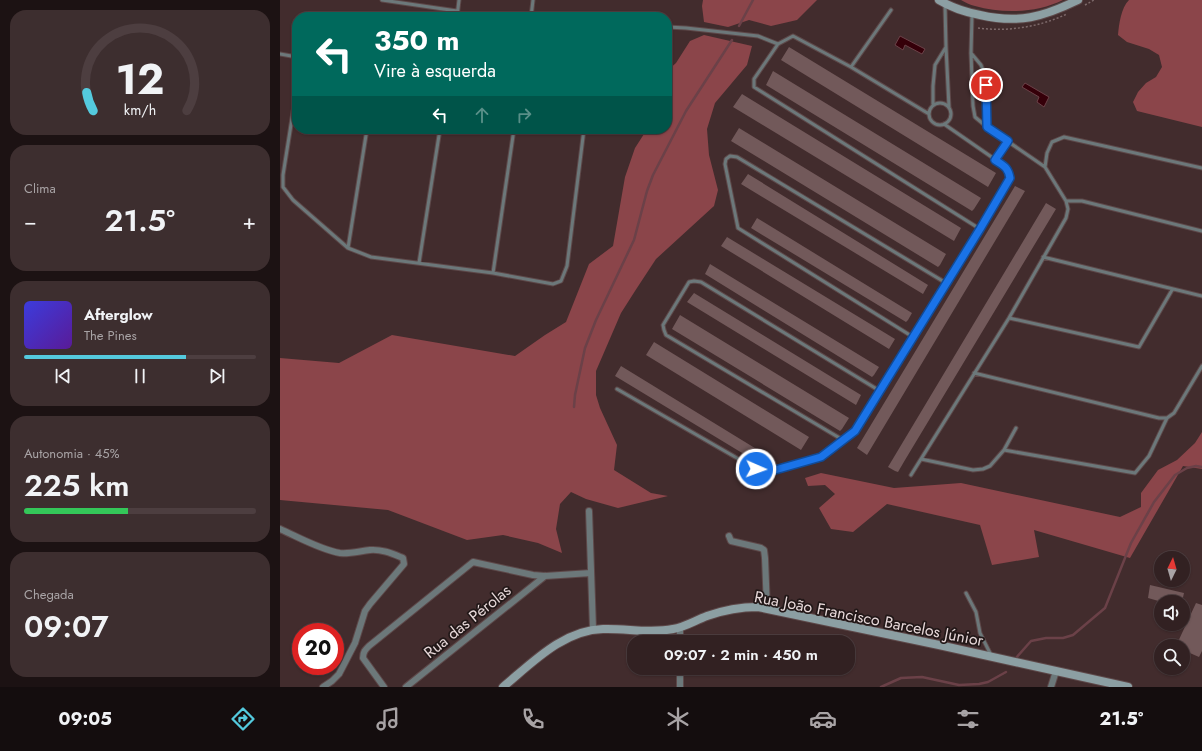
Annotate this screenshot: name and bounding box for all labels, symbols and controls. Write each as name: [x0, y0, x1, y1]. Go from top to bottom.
text: 350 m: [374, 20, 459, 61]
icon: left: [308, 28, 360, 80]
text: 12: [116, 49, 164, 110]
text: Vire à esquerda: [374, 58, 496, 84]
pin: [969, 68, 1003, 102]
icon: arrive: [975, 74, 997, 96]
text: km/h: [124, 99, 156, 119]
icon: left: [429, 104, 451, 126]
icon: ahead: [471, 104, 493, 126]
icon: right: [513, 104, 535, 126]
text: Clima: [24, 179, 56, 198]
text: 21.5°: [105, 199, 175, 242]
text: −: [24, 205, 37, 237]
text: +: [242, 205, 256, 237]
text: Afterglow: [84, 304, 153, 326]
text: The Pines: [84, 326, 137, 345]
icon: previous: [52, 365, 74, 387]
icon: pause: [129, 365, 151, 387]
icon: next: [206, 365, 228, 387]
text: Autonomia · 45%: [24, 444, 119, 463]
position arrow: [735, 448, 777, 490]
text: 225 km: [24, 464, 130, 507]
north arrow: [1154, 551, 1190, 587]
map controls: [1154, 551, 1190, 675]
street label: Rua das Pérolas: [419, 579, 516, 664]
text: Chegada: [24, 585, 74, 604]
street label: Rua João Francisco Barcelos Júnior: [752, 585, 986, 652]
button: sound: [1154, 595, 1190, 631]
text: 09:07: [24, 605, 109, 648]
speed limit sign: 20: [292, 623, 344, 675]
button: search: [1154, 639, 1190, 675]
text: 09:07 · 2 min · 450 m: [664, 644, 818, 666]
icon: directions: [229, 705, 257, 733]
icon: music: [374, 705, 402, 733]
icon: phone: [519, 705, 547, 733]
icon: climate: [664, 705, 692, 733]
icon: car: [809, 705, 837, 733]
icon: filters: [954, 705, 982, 733]
text: 09:05: [59, 706, 112, 732]
text: 21.5°: [1100, 706, 1143, 732]

